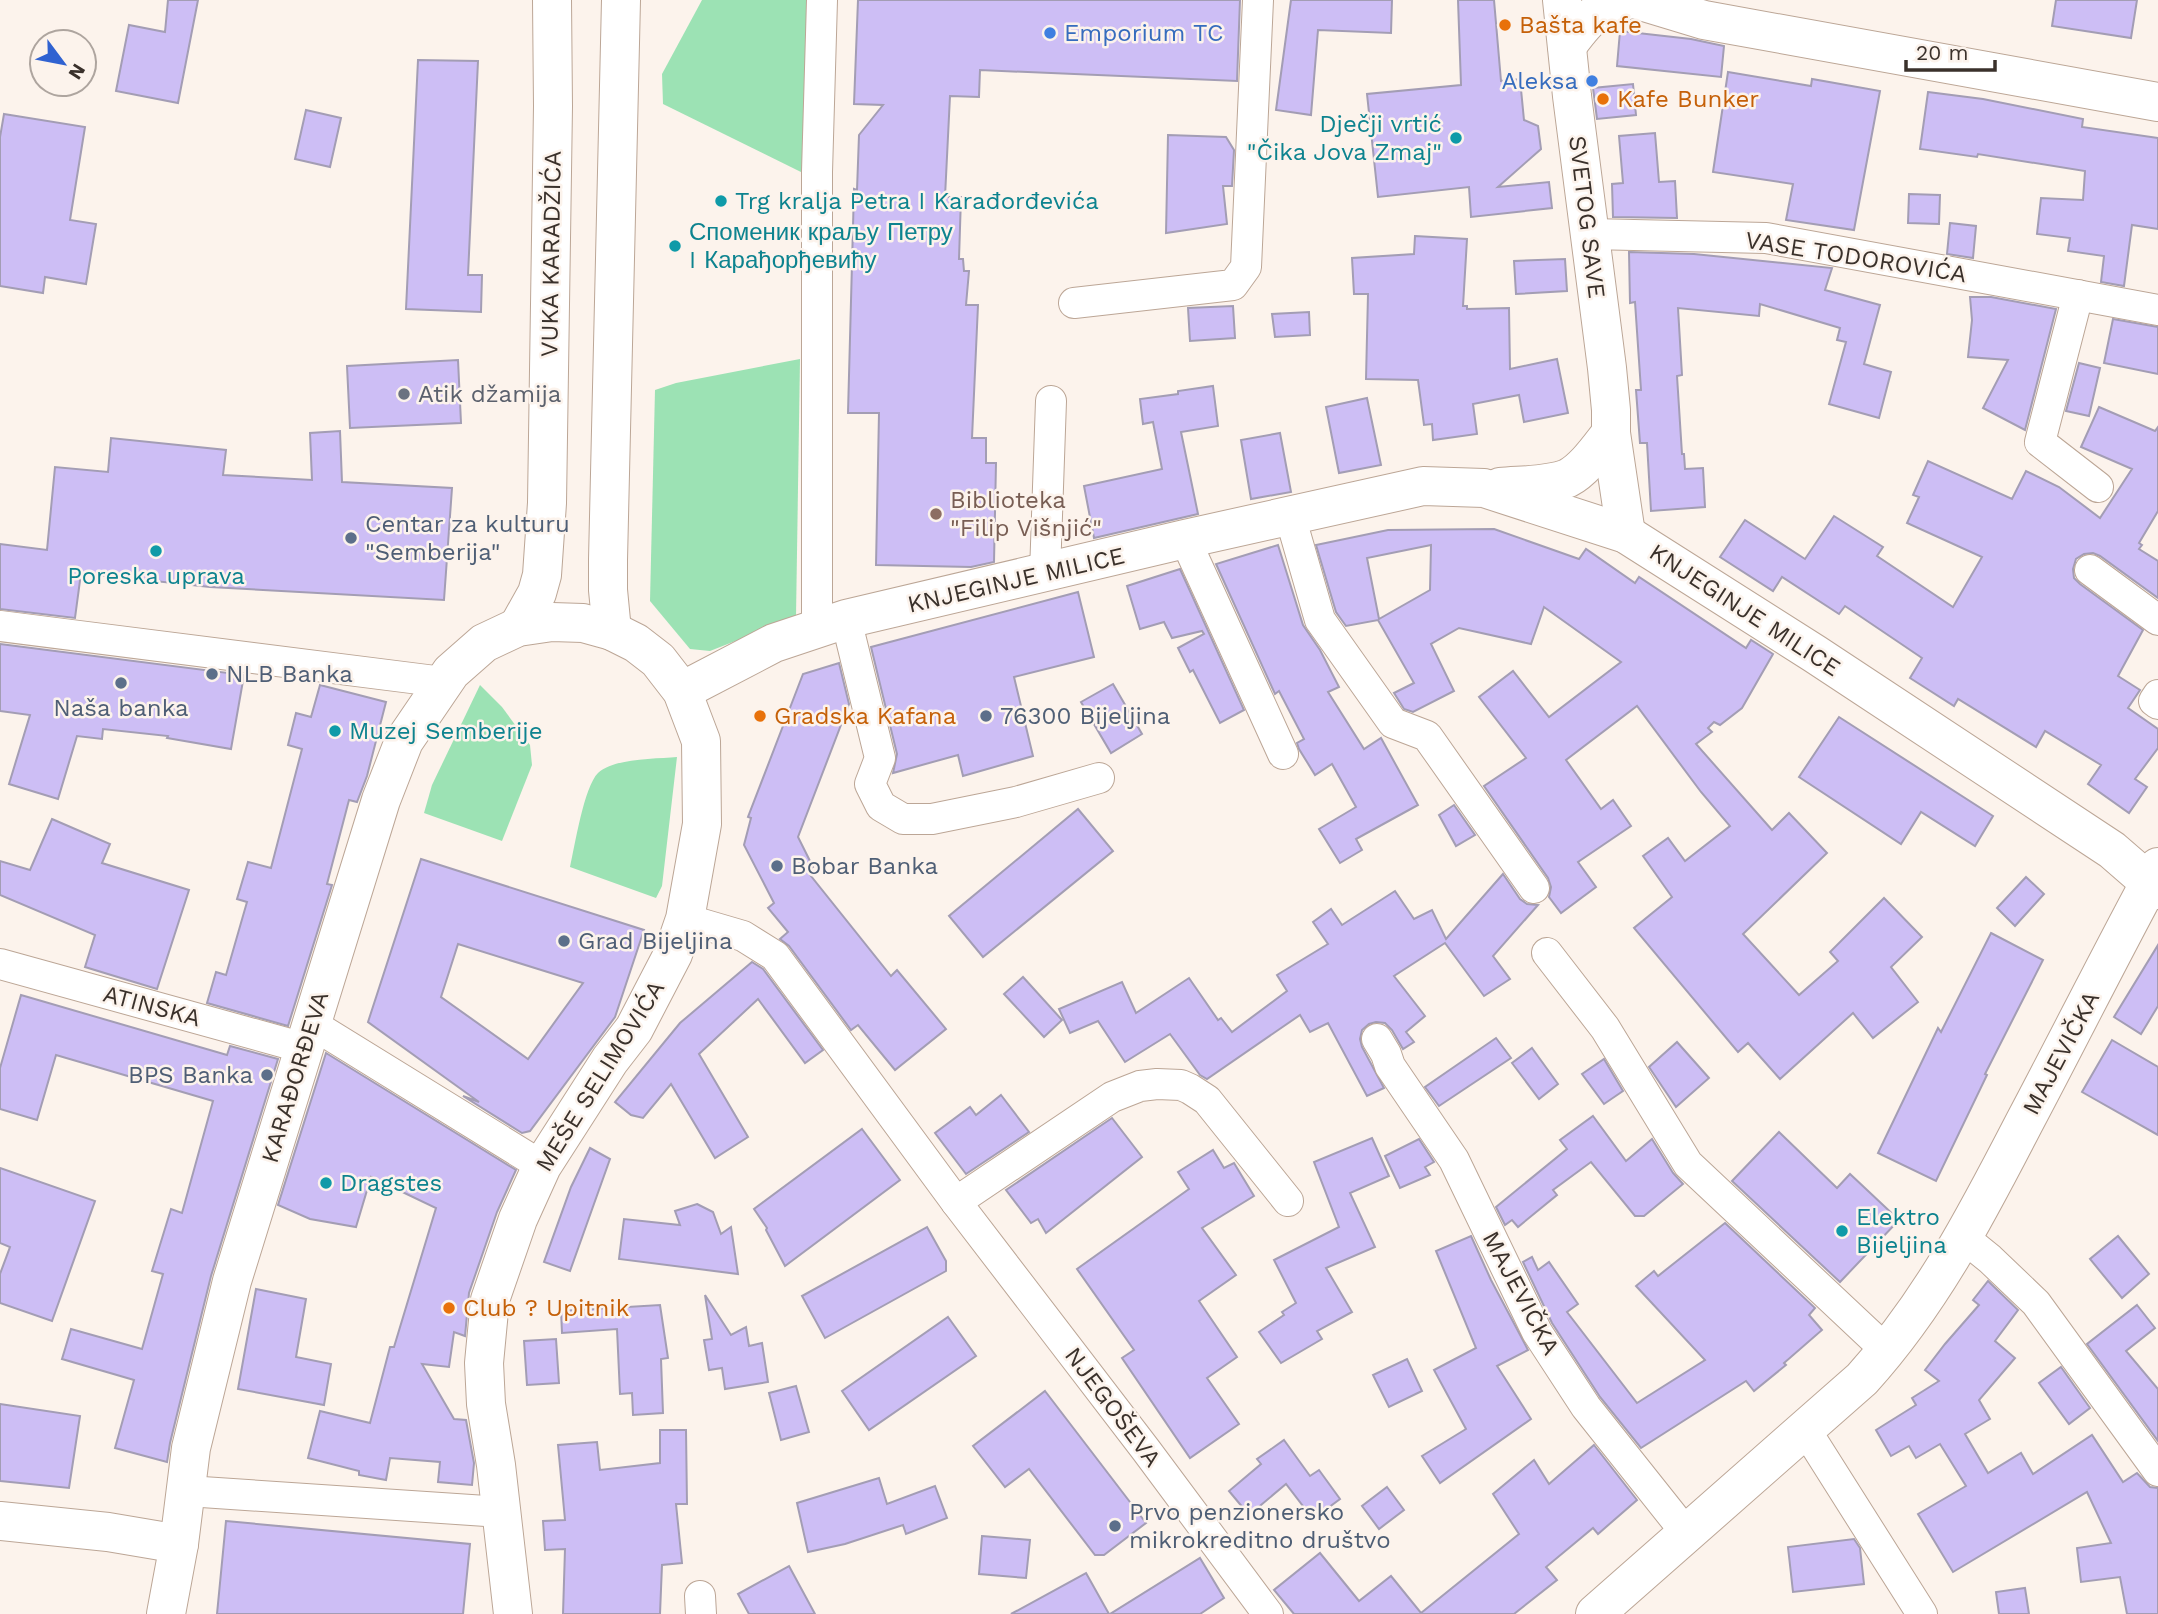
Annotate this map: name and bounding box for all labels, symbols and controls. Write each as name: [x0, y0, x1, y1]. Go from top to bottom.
place label: Bašta kafe: [1519, 11, 1642, 39]
marker: Bašta kafe: [1497, 17, 1513, 33]
place label: Emporium TC: [1064, 19, 1223, 47]
marker: Emporium TC: [1042, 25, 1058, 41]
north arrow: [28, 28, 98, 98]
scale bar: [1906, 28, 1995, 72]
text: 20 m: [1916, 40, 1968, 65]
text: N: [64, 60, 90, 84]
place label: Aleksa: [1501, 67, 1578, 95]
marker: Aleksa: [1584, 73, 1600, 89]
place label: Kafe Bunker: [1617, 85, 1759, 113]
marker: Kafe Bunker: [1595, 91, 1611, 107]
place label: Dječji vrtić "Čika Jova Zmaj": [1247, 110, 1442, 166]
marker: Dječji vrtić "Čika Jova Zmaj": [1448, 130, 1464, 146]
street label: SVETOG SAVE: [1563, 134, 1611, 300]
street label: VUKA KARADŽIĆA: [535, 150, 567, 357]
place label: Trg kralja Petra I Karađorđevića: [735, 187, 1099, 215]
marker: Trg kralja Petra I Karađorđevića: [713, 193, 729, 209]
place label: Споменик краљу Петру I Карађорђевићу: [689, 218, 953, 274]
street label: VASE TODOROVIĆA: [1743, 226, 1969, 288]
marker: Споменик краљу Петру I Карађорђевићу: [667, 238, 683, 254]
place label: Atik džamija: [418, 380, 561, 408]
marker: Atik džamija: [396, 386, 412, 402]
place label: Biblioteka "Filip Višnjić": [950, 486, 1102, 542]
marker: Biblioteka "Filip Višnjić": [928, 506, 944, 522]
place label: Centar za kulturu "Semberija": [365, 510, 570, 566]
marker: Centar za kulturu "Semberija": [343, 530, 359, 546]
street label: KNJEGINJE MILICE: [1644, 538, 1846, 682]
street label: KNJEGINJE MILICE: [905, 541, 1127, 619]
marker: Poreska uprava: [148, 543, 164, 559]
place label: Poreska uprava: [67, 562, 245, 590]
place label: NLB Banka: [226, 660, 353, 688]
marker: NLB Banka: [204, 666, 220, 682]
marker: Naša banka: [113, 675, 129, 691]
place label: Naša banka: [53, 694, 189, 722]
place label: Gradska Kafana: [774, 702, 956, 730]
place label: 76300 Bijeljina: [1000, 702, 1170, 730]
marker: Gradska Kafana: [752, 708, 768, 724]
marker: 76300 Bijeljina: [978, 708, 994, 724]
place label: Muzej Semberije: [349, 717, 543, 745]
marker: Muzej Semberije: [327, 723, 343, 739]
place label: Bobar Banka: [791, 852, 938, 880]
marker: Bobar Banka: [769, 858, 785, 874]
place label: Grad Bijeljina: [578, 927, 733, 955]
marker: Grad Bijeljina: [556, 933, 572, 949]
street label: MEŠE SELIMOVIĆA: [530, 975, 670, 1177]
street label: ATINSKA: [100, 980, 204, 1032]
street label: MAJEVIČKA: [2017, 986, 2105, 1120]
street label: KARAĐORĐEVA: [256, 988, 334, 1166]
place label: BPS Banka: [128, 1061, 253, 1089]
marker: BPS Banka: [259, 1067, 275, 1083]
place label: Dragstes: [340, 1169, 442, 1197]
marker: Dragstes: [318, 1175, 334, 1191]
place label: Elektro Bijeljina: [1856, 1203, 1947, 1259]
marker: Elektro Bijeljina: [1834, 1223, 1850, 1239]
street label: MAJEVIČKA: [1477, 1226, 1565, 1360]
place label: Club ? Upitnik: [463, 1294, 630, 1322]
marker: Club ? Upitnik: [441, 1300, 457, 1316]
street label: NJEGOŠEVA: [1059, 1342, 1167, 1472]
place label: Prvo penzionersko mikrokreditno društvo: [1129, 1498, 1391, 1554]
marker: Prvo penzionersko mikrokreditno društvo: [1107, 1518, 1123, 1534]

